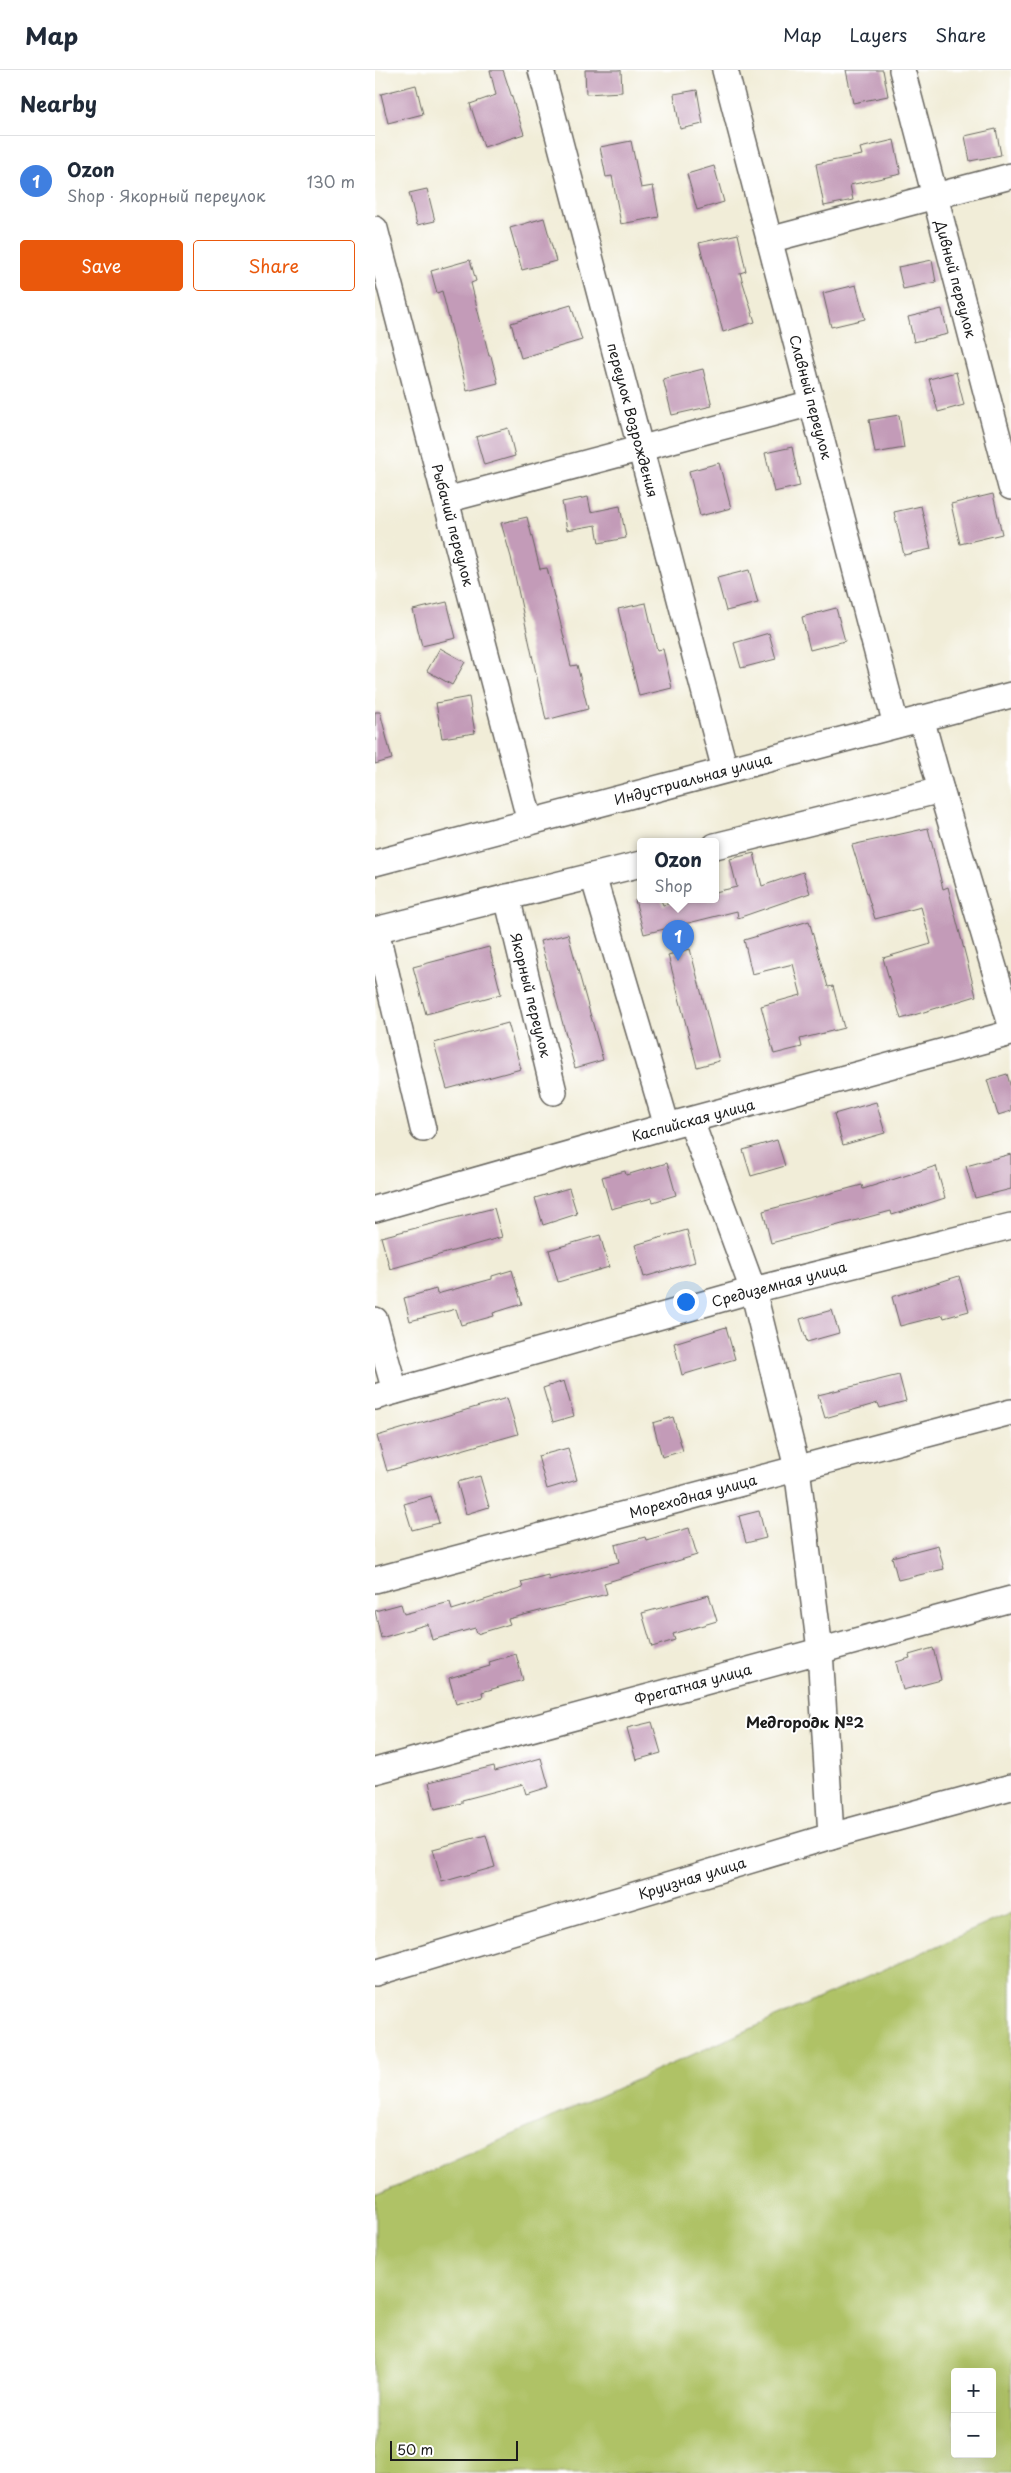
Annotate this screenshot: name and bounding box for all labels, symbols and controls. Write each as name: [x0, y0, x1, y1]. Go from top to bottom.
text: Map: [25, 17, 78, 53]
text: Map: [783, 21, 822, 48]
text: Layers: [850, 21, 907, 48]
text: Share: [935, 21, 986, 48]
text: Nearby: [20, 87, 97, 119]
text: Ozon: [67, 155, 115, 183]
text: 1: [32, 169, 40, 193]
text: 130 m: [307, 169, 355, 193]
text: Shop · Якорный переулок: [67, 183, 265, 207]
street label: Дивный переулок: [930, 217, 982, 341]
button: Save: [20, 240, 183, 291]
button: Share: [193, 240, 355, 291]
street label: Славный переулок: [784, 332, 838, 462]
street label: переулок Возрождения: [602, 340, 664, 500]
street label: Рыбачий переулок: [427, 462, 480, 589]
street label: Индустриальная улица: [612, 748, 774, 810]
popup: [637, 838, 719, 903]
text: Ozon: [654, 845, 702, 873]
text: Shop: [654, 873, 692, 897]
pin: 1: [662, 920, 694, 961]
street label: Якорный переулок: [505, 931, 557, 1060]
street label: Каспийская улица: [629, 1093, 757, 1147]
street label: Средиземная улица: [709, 1256, 849, 1312]
your location: [673, 1289, 699, 1315]
street label: Мореходная улица: [627, 1469, 759, 1523]
street label: Фрегатная улица: [632, 1658, 754, 1710]
district label: Медгородк №2: [746, 1710, 865, 1733]
street label: Круизная улица: [636, 1852, 749, 1904]
map controls: [951, 2368, 996, 2458]
button: +: [951, 2368, 996, 2413]
button: −: [951, 2413, 996, 2458]
scale bar: [390, 2438, 517, 2461]
text: 50 m: [397, 2439, 433, 2460]

